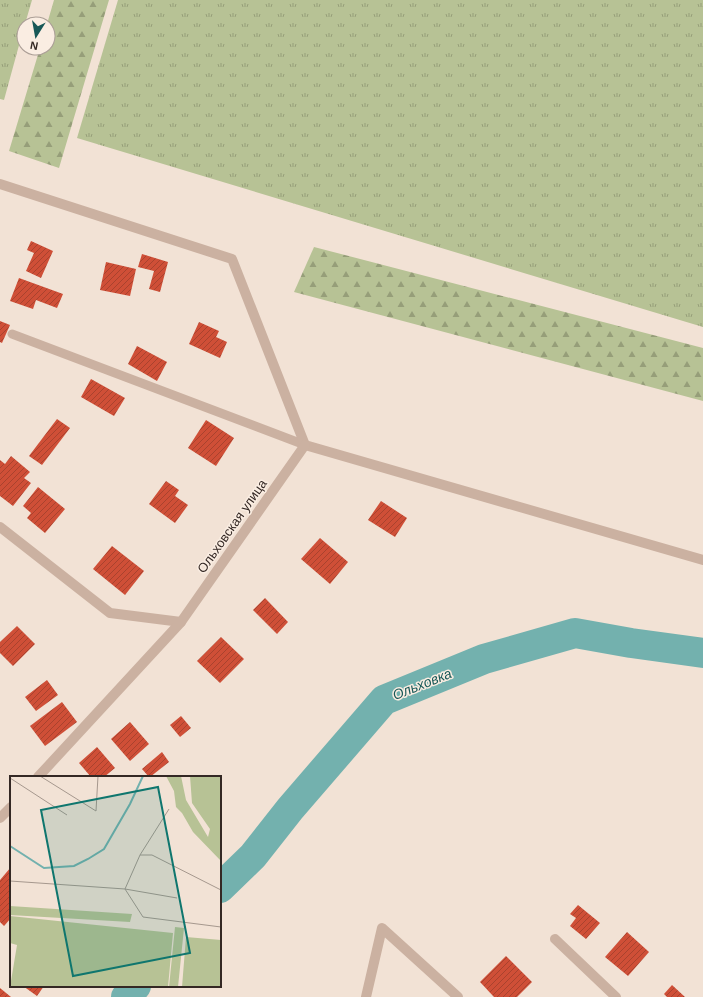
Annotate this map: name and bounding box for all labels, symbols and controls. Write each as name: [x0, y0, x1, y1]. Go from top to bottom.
north arrow: [16, 16, 56, 56]
text: N: [29, 39, 39, 52]
street label: Ольховская улица: [194, 476, 270, 576]
water label: Ольховка: [390, 665, 454, 703]
inset map: [10, 776, 221, 987]

